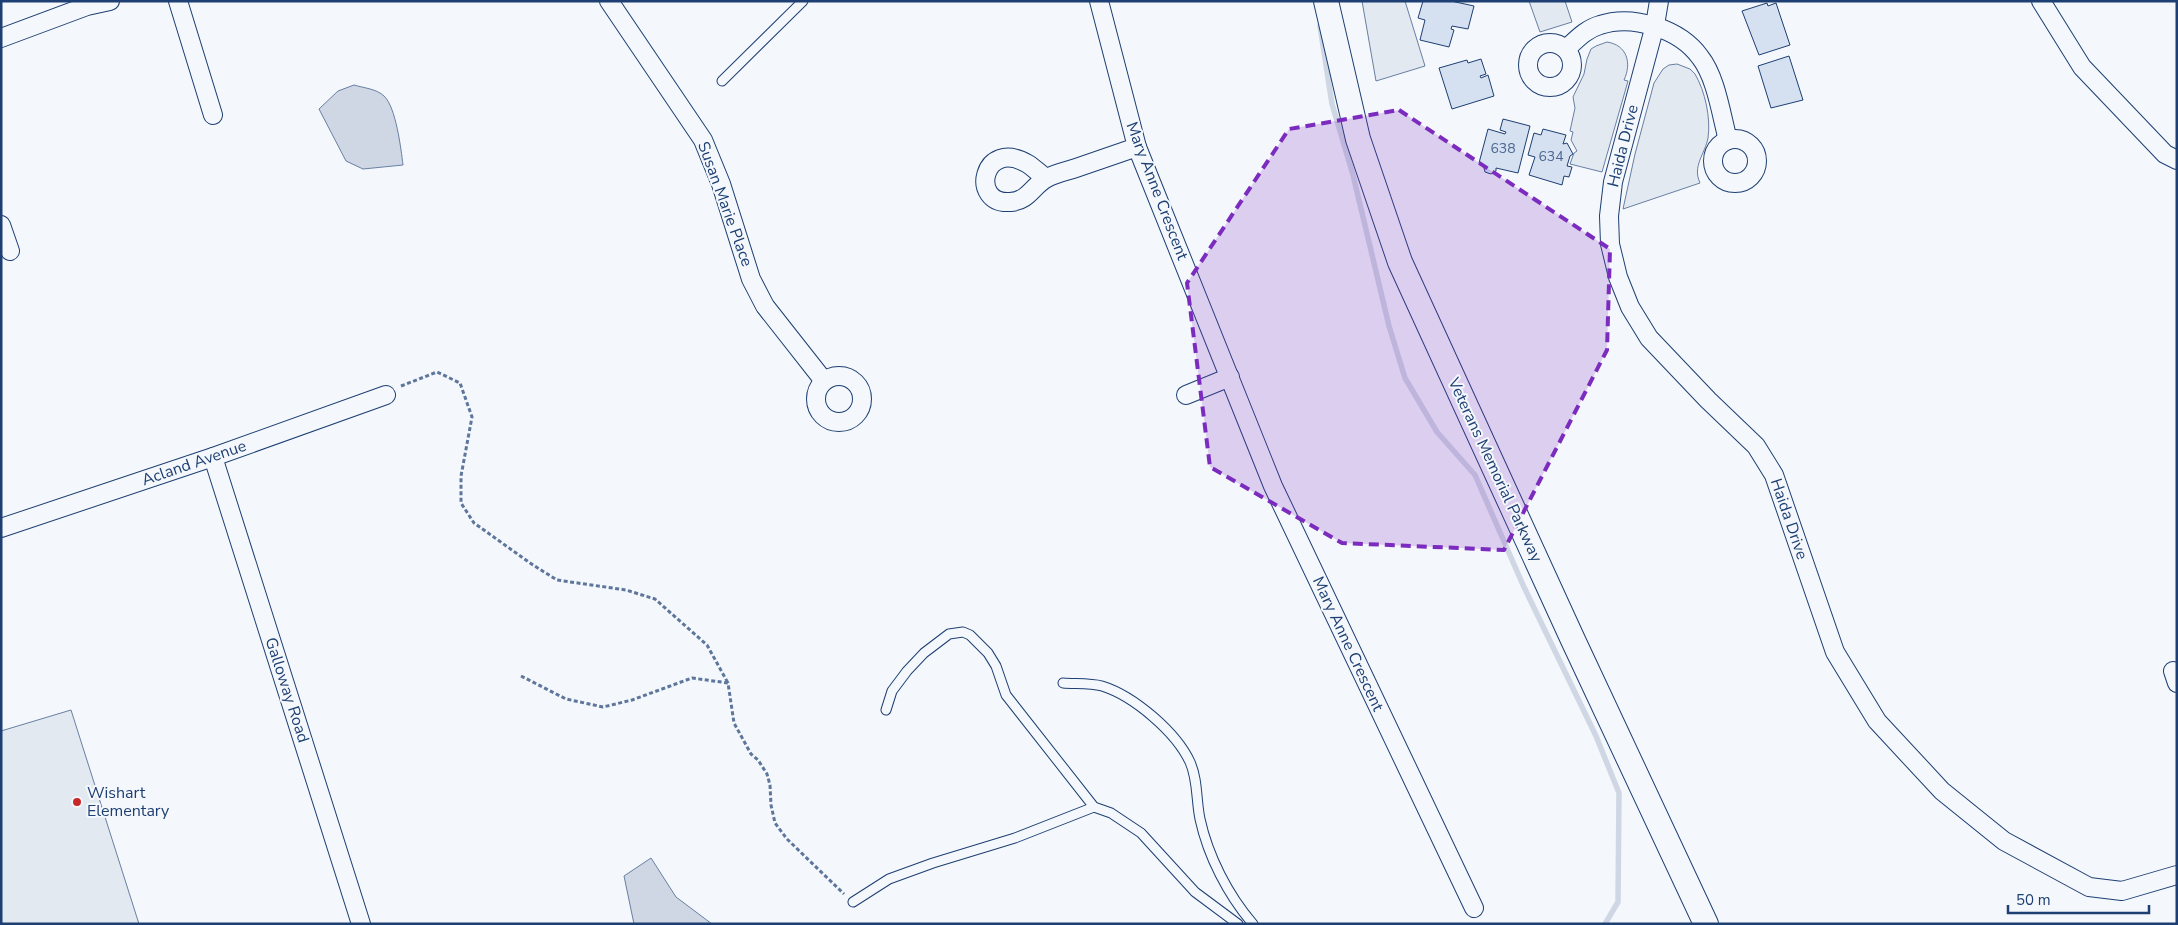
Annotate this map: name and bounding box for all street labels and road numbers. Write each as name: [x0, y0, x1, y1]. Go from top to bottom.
street label: Haida Drive: [1602, 102, 1644, 190]
street label: Mary Anne Crescent: [1121, 119, 1194, 264]
street label: Susan Marie Place: [692, 138, 758, 270]
street label: Veterans Memorial Parkway: [1442, 373, 1548, 566]
street label: Acland Avenue: [139, 435, 249, 491]
street label: Haida Drive: [1765, 476, 1813, 562]
street label: Mary Anne Crescent: [1307, 573, 1389, 715]
street label: Galloway Road: [260, 635, 314, 745]

